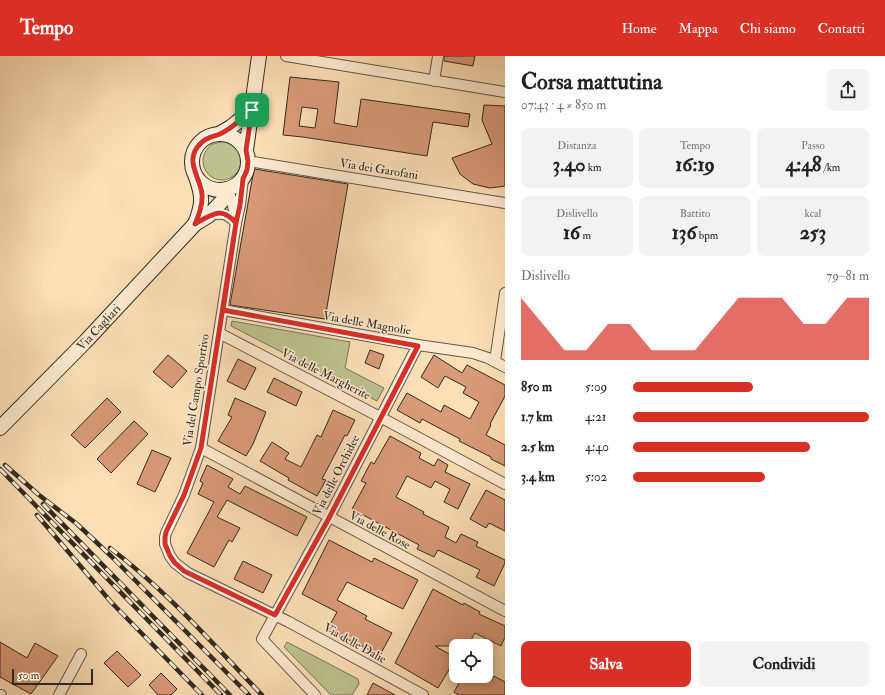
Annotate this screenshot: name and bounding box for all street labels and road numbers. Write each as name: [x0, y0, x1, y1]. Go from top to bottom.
street label: Via dei Garofani: [339, 156, 419, 183]
street label: Via Cagliari: [74, 301, 124, 354]
street label: Via delle Magnolie: [322, 308, 412, 339]
street label: Via del Campo Sportivo: [180, 332, 213, 447]
street label: Via delle Margherite: [279, 345, 373, 403]
street label: Via delle Orchidee: [310, 433, 363, 518]
street label: Via delle Rose: [347, 508, 413, 553]
street label: Via delle Dalie: [321, 620, 389, 667]

